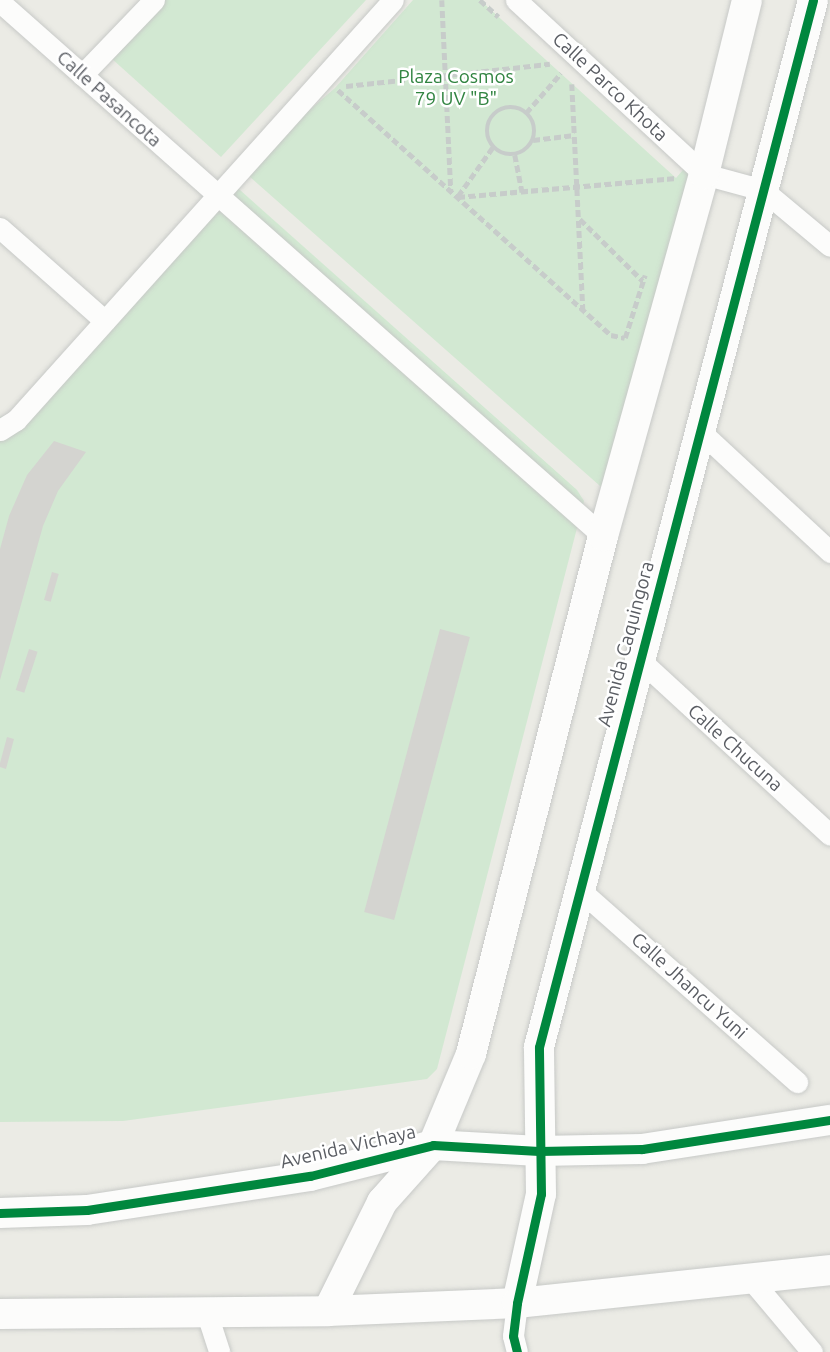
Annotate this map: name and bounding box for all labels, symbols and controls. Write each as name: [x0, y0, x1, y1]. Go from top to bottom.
street label: Calle Parco Khota: [548, 28, 672, 146]
street label: Calle Pasancota: [52, 46, 166, 152]
park label: Plaza Cosmos 79 UV "B": [398, 66, 514, 110]
street label: Avenida Caquingora: [593, 559, 659, 729]
street label: Calle Chucuna: [683, 699, 787, 797]
street label: Calle Jhancu Yuni: [626, 928, 752, 1044]
street label: Avenida Vichaya: [278, 1120, 418, 1174]

